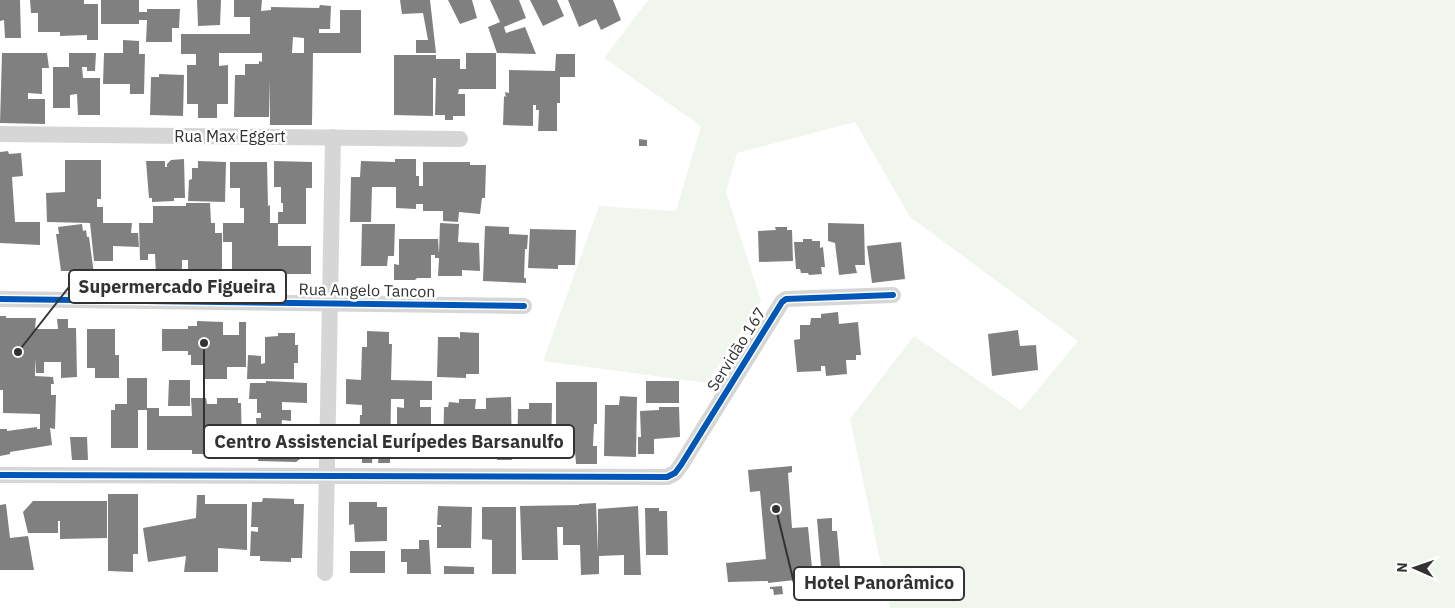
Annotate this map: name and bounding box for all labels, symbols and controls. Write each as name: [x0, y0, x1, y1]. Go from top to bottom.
street label: Rua Max Eggert: [174, 126, 286, 146]
callout: Supermercado Figueira: [69, 270, 286, 303]
text: Supermercado Figueira: [78, 275, 276, 298]
street label: Rua Angelo Tancon: [298, 279, 436, 301]
street label: Servidão 167: [702, 303, 770, 395]
callout: Centro Assistencial Eurípedes Barsanulfo: [204, 425, 574, 458]
text: Centro Assistencial Eurípedes Barsanulfo: [214, 430, 564, 453]
north arrow: [1390, 543, 1440, 593]
text: N: [1393, 562, 1411, 573]
callout: Hotel Panorâmico: [794, 567, 964, 600]
text: Hotel Panorâmico: [804, 571, 954, 594]

